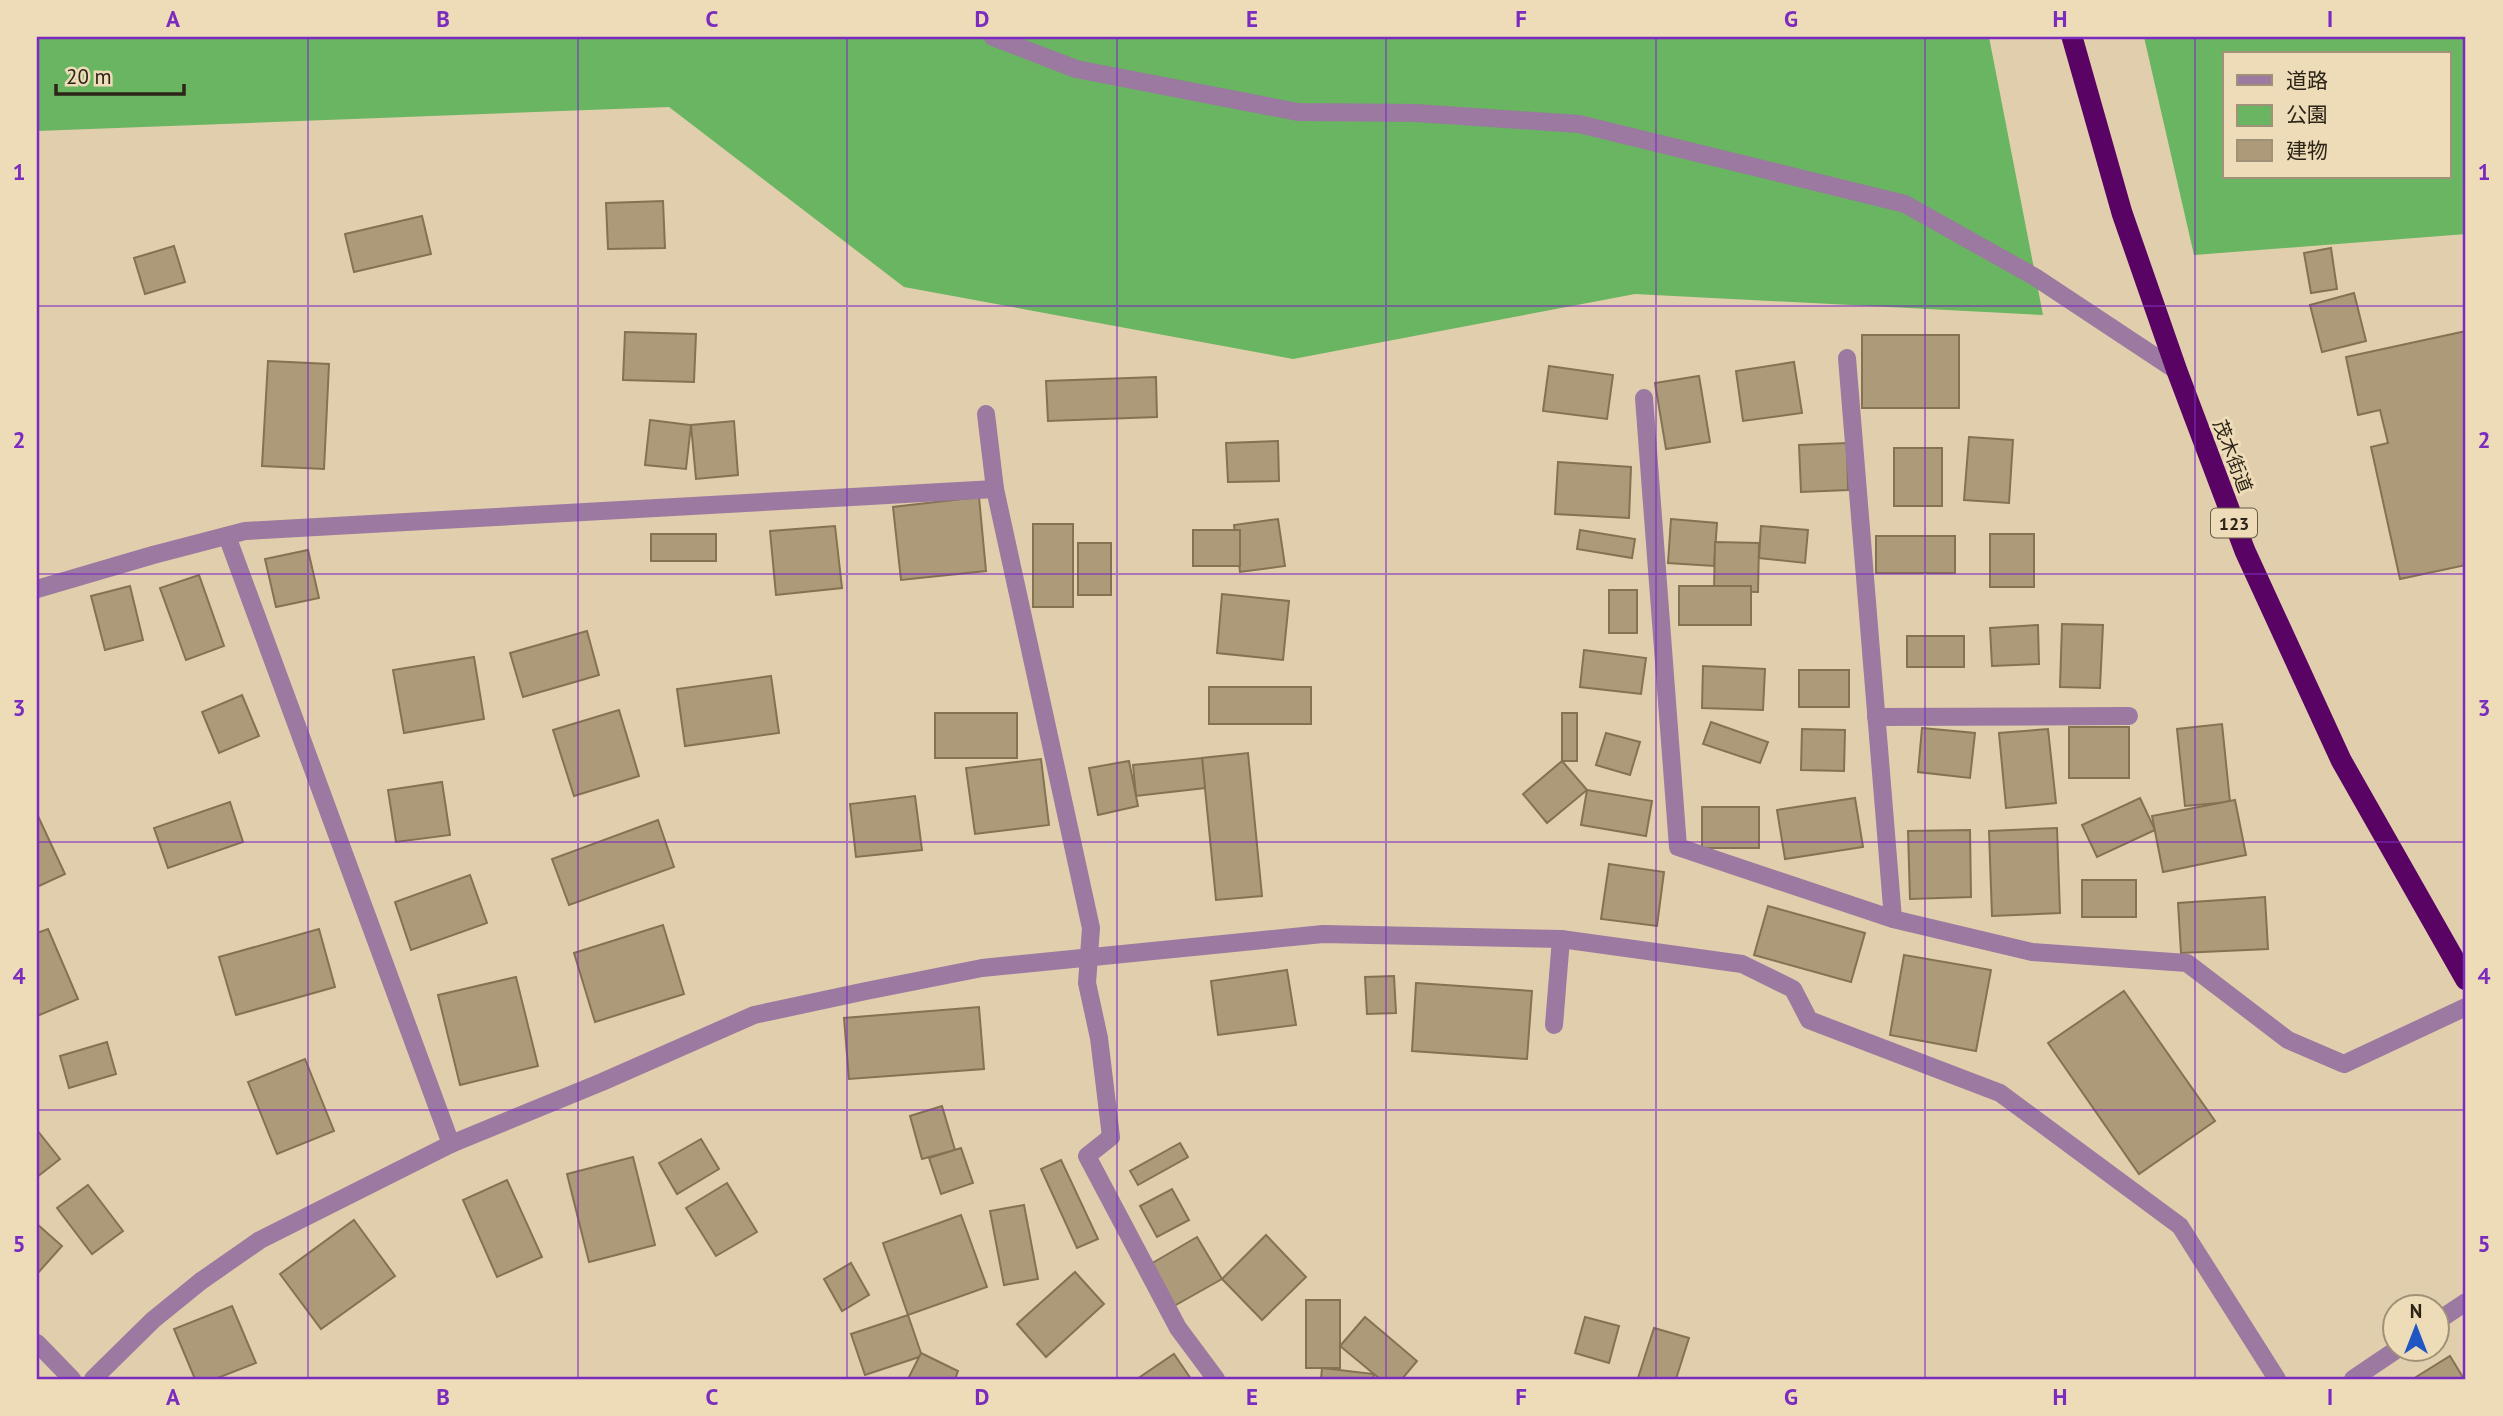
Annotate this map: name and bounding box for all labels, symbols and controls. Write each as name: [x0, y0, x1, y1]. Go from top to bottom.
text: A: [166, 4, 180, 33]
text: B: [436, 4, 450, 33]
text: C: [706, 4, 719, 33]
text: D: [975, 4, 989, 33]
text: E: [1246, 4, 1258, 33]
text: F: [1515, 4, 1527, 33]
text: G: [1784, 4, 1798, 33]
text: H: [2053, 4, 2067, 33]
text: I: [2327, 4, 2333, 33]
scale bar: [56, 52, 184, 96]
legend: [2223, 52, 2450, 178]
text: 20 m: [66, 63, 112, 90]
text: 道路: [2286, 67, 2328, 94]
text: 公園: [2286, 101, 2328, 128]
text: 建物: [2286, 137, 2328, 164]
text: 1: [12, 157, 26, 186]
text: 1: [2477, 157, 2491, 186]
street label: 茂木街道: [2208, 416, 2258, 496]
text: 2: [12, 425, 26, 454]
text: 2: [2477, 425, 2491, 454]
road number: 123: [2211, 508, 2257, 538]
text: 3: [12, 693, 26, 722]
text: 3: [2477, 693, 2491, 722]
text: 4: [12, 961, 26, 990]
text: 4: [2477, 961, 2491, 990]
text: 5: [12, 1229, 26, 1258]
text: 5: [2477, 1229, 2491, 1258]
north arrow: [2380, 1294, 2450, 1364]
text: N: [2410, 1299, 2422, 1323]
text: A: [166, 1382, 180, 1411]
text: B: [436, 1382, 450, 1411]
text: C: [706, 1382, 719, 1411]
text: D: [975, 1382, 989, 1411]
text: E: [1246, 1382, 1258, 1411]
text: F: [1515, 1382, 1527, 1411]
text: G: [1784, 1382, 1798, 1411]
text: H: [2053, 1382, 2067, 1411]
text: I: [2327, 1382, 2333, 1411]

